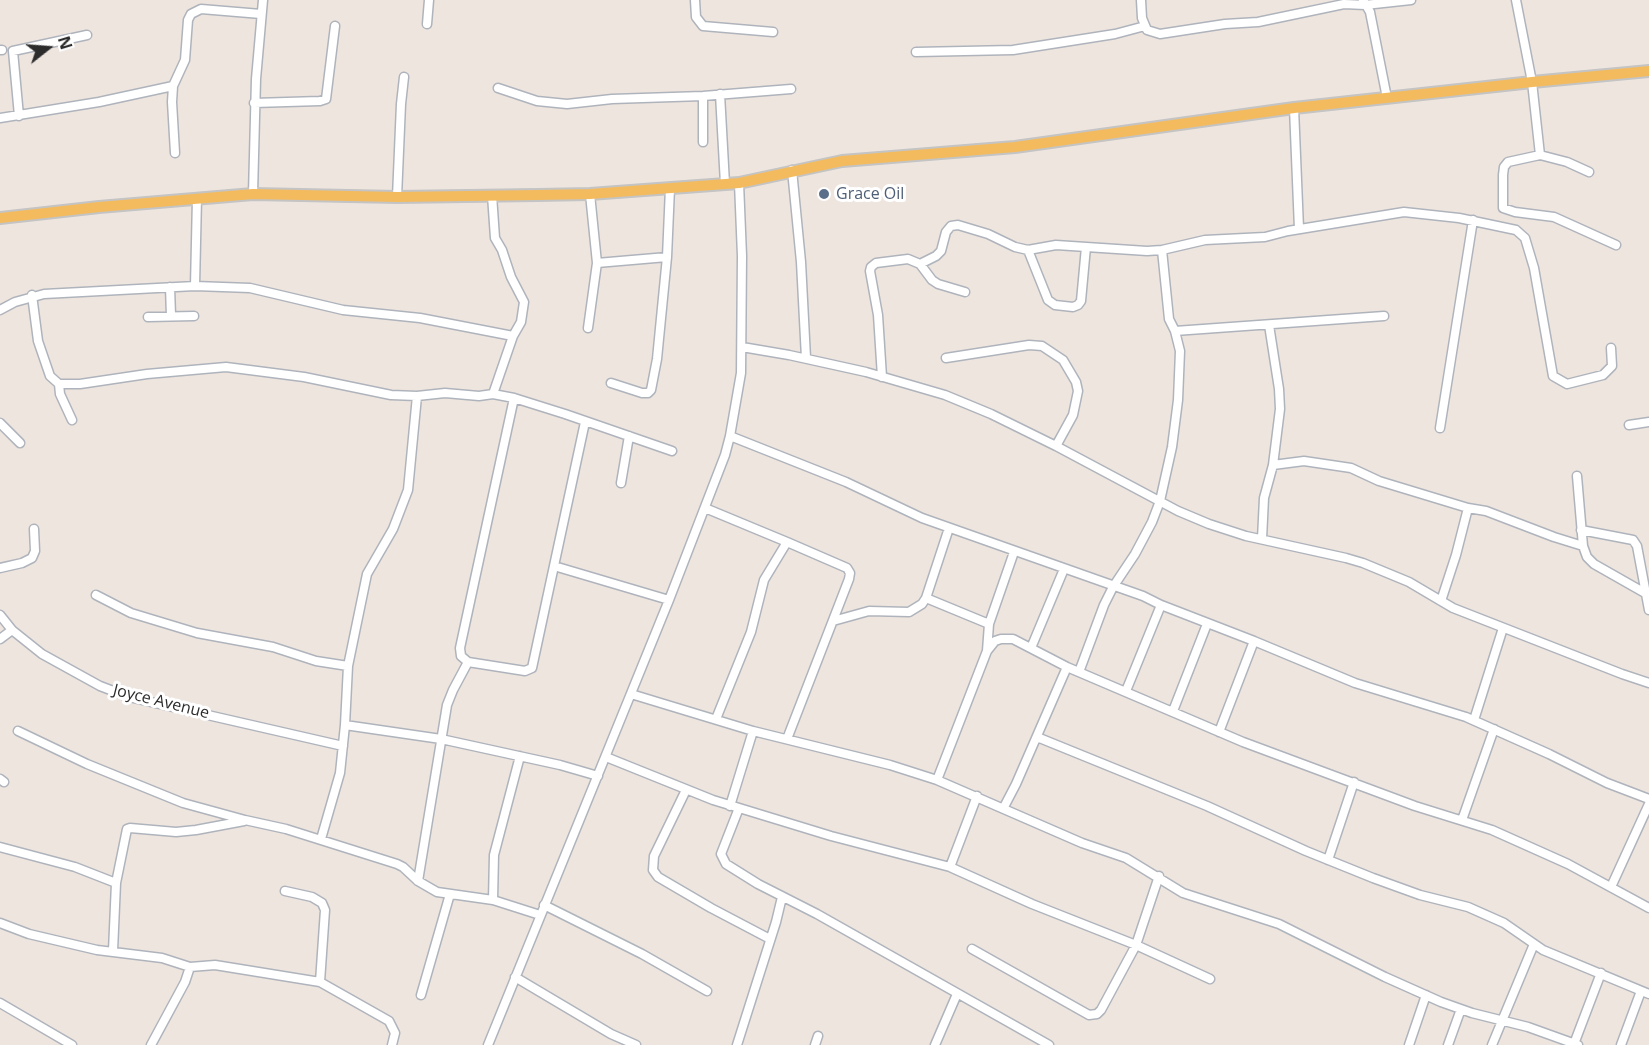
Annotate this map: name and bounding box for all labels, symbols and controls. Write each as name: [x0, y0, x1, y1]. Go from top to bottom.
north arrow: [18, 18, 78, 78]
text: N: [53, 33, 78, 52]
place label: Grace Oil: [836, 184, 904, 204]
marker: Grace Oil: [817, 187, 831, 201]
street label: Joyce Avenue: [111, 681, 211, 723]

